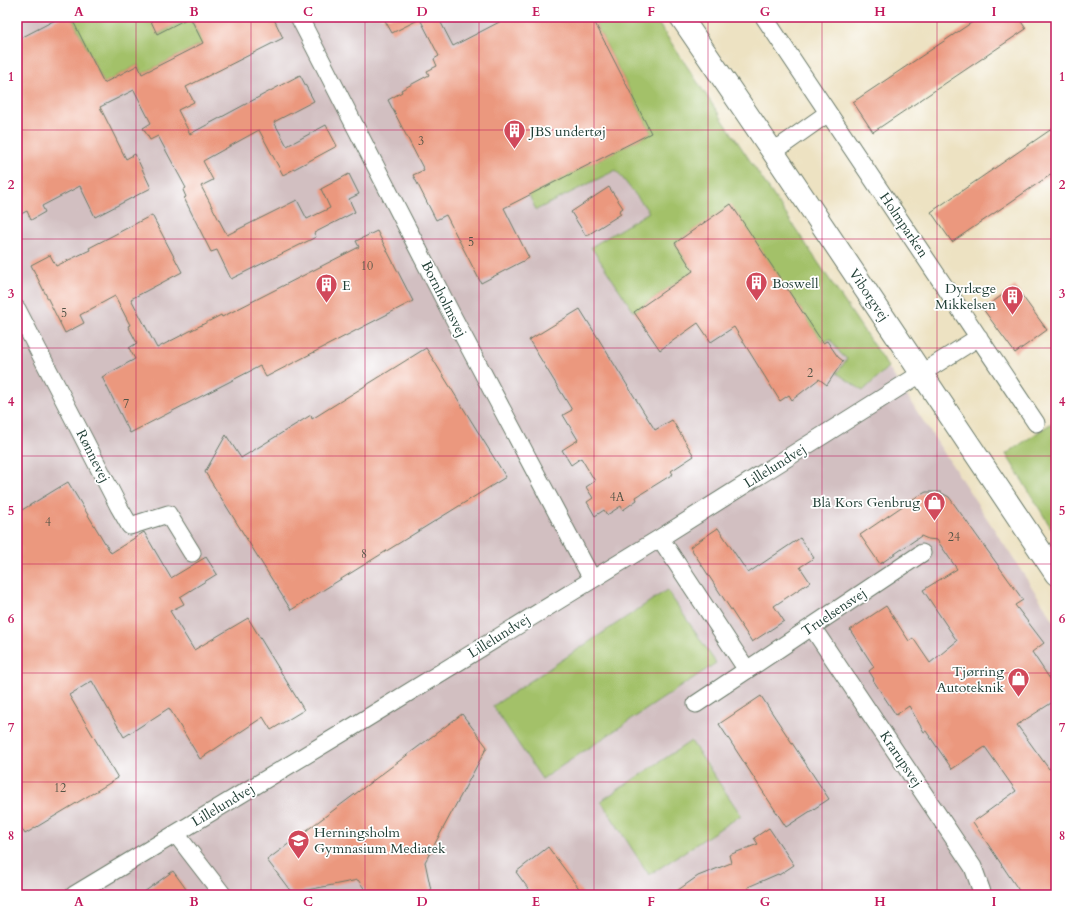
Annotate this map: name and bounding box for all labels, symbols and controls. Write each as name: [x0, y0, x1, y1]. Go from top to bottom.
text: A: [74, 3, 84, 21]
text: B: [189, 3, 199, 21]
text: C: [303, 3, 313, 21]
text: D: [416, 3, 428, 21]
text: E: [532, 3, 540, 21]
text: F: [647, 3, 655, 21]
text: G: [760, 3, 771, 21]
text: H: [874, 3, 886, 21]
text: I: [991, 3, 997, 21]
text: 1: [8, 68, 14, 86]
text: 1: [1059, 68, 1065, 86]
building icon: JBS undertøj: [502, 118, 528, 151]
place label: JBS undertøj: [528, 122, 606, 141]
house number: 3: [418, 133, 424, 149]
text: 2: [8, 176, 15, 194]
text: 2: [1059, 176, 1066, 194]
street label: Holmparken: [875, 189, 933, 261]
house number: 5: [468, 234, 474, 250]
house number: 10: [361, 258, 373, 274]
street label: Bornholmsvej: [417, 258, 471, 340]
street label: Viborgvej: [844, 265, 894, 325]
building icon: Boswell: [743, 270, 769, 303]
building icon: E: [313, 272, 339, 305]
place label: Boswell: [772, 274, 819, 293]
place label: E: [342, 276, 351, 295]
place label: Dyrlæge Mikkelsen: [935, 279, 996, 314]
building icon: Dyrlæge Mikkelsen: [999, 283, 1025, 316]
text: 3: [8, 285, 15, 303]
text: 3: [1059, 285, 1066, 303]
house number: 5: [61, 305, 67, 321]
house number: 2: [807, 365, 813, 381]
text: 4: [8, 393, 15, 411]
text: 4: [1059, 393, 1066, 411]
house number: 7: [123, 396, 129, 412]
street label: Rønnevej: [72, 426, 114, 486]
street label: Lillelundvej: [740, 439, 810, 493]
house number: 4A: [610, 489, 625, 505]
shop icon: Blå Kors Genbrug: [922, 489, 948, 522]
place label: Blå Kors Genbrug: [812, 493, 920, 512]
text: 5: [8, 502, 14, 520]
text: 5: [1059, 502, 1065, 520]
house number: 4: [45, 514, 51, 530]
house number: 24: [948, 529, 960, 545]
house number: 8: [361, 546, 367, 562]
street label: Truelsensvej: [798, 583, 870, 641]
street label: Lillelundvej: [464, 609, 534, 663]
text: 6: [8, 610, 15, 628]
text: 6: [1059, 610, 1066, 628]
place label: Tjørring Autoteknik: [937, 662, 1005, 697]
shop icon: Tjørring Autoteknik: [1006, 666, 1032, 699]
text: 7: [8, 719, 15, 737]
text: 7: [1059, 719, 1066, 737]
street label: Krarupsvej: [875, 727, 927, 791]
street label: Lillelundvej: [188, 779, 258, 831]
house number: 12: [54, 780, 66, 796]
place label: Herningsholm Gymnasium Mediatek: [314, 823, 446, 858]
text: 8: [8, 827, 14, 845]
school or university icon: Herningsholm Gymnasium Mediatek: [286, 827, 312, 860]
text: 8: [1059, 827, 1065, 845]
text: A: [74, 893, 84, 911]
text: B: [189, 893, 199, 911]
text: C: [303, 893, 313, 911]
text: D: [416, 893, 428, 911]
text: E: [532, 893, 540, 911]
text: F: [647, 893, 655, 911]
text: G: [760, 893, 771, 911]
text: H: [874, 893, 886, 911]
text: I: [991, 893, 997, 911]

